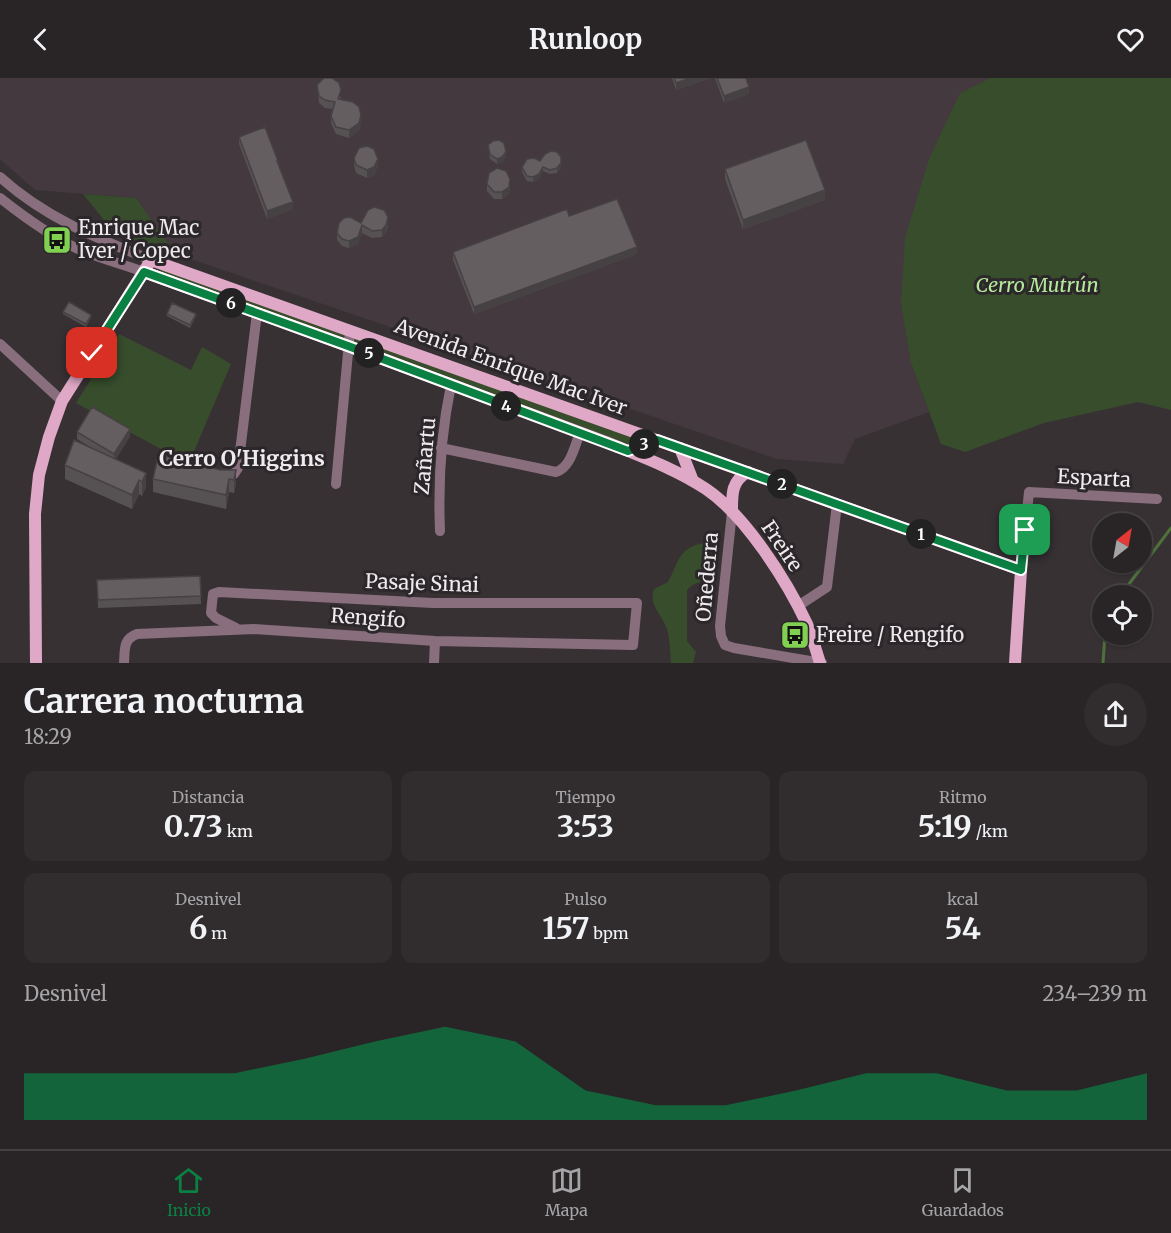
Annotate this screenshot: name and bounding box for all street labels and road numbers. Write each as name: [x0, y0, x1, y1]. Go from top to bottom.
street label: Avenida Enrique Mac Iver: [391, 312, 631, 420]
street label: Zañartu: [409, 416, 440, 496]
street label: Esparta: [1057, 463, 1132, 492]
street label: Freire: [756, 515, 808, 576]
street label: Oñederra: [690, 531, 723, 623]
street label: Pasaje Sinai: [365, 568, 479, 597]
street label: Rengifo: [330, 602, 407, 633]

